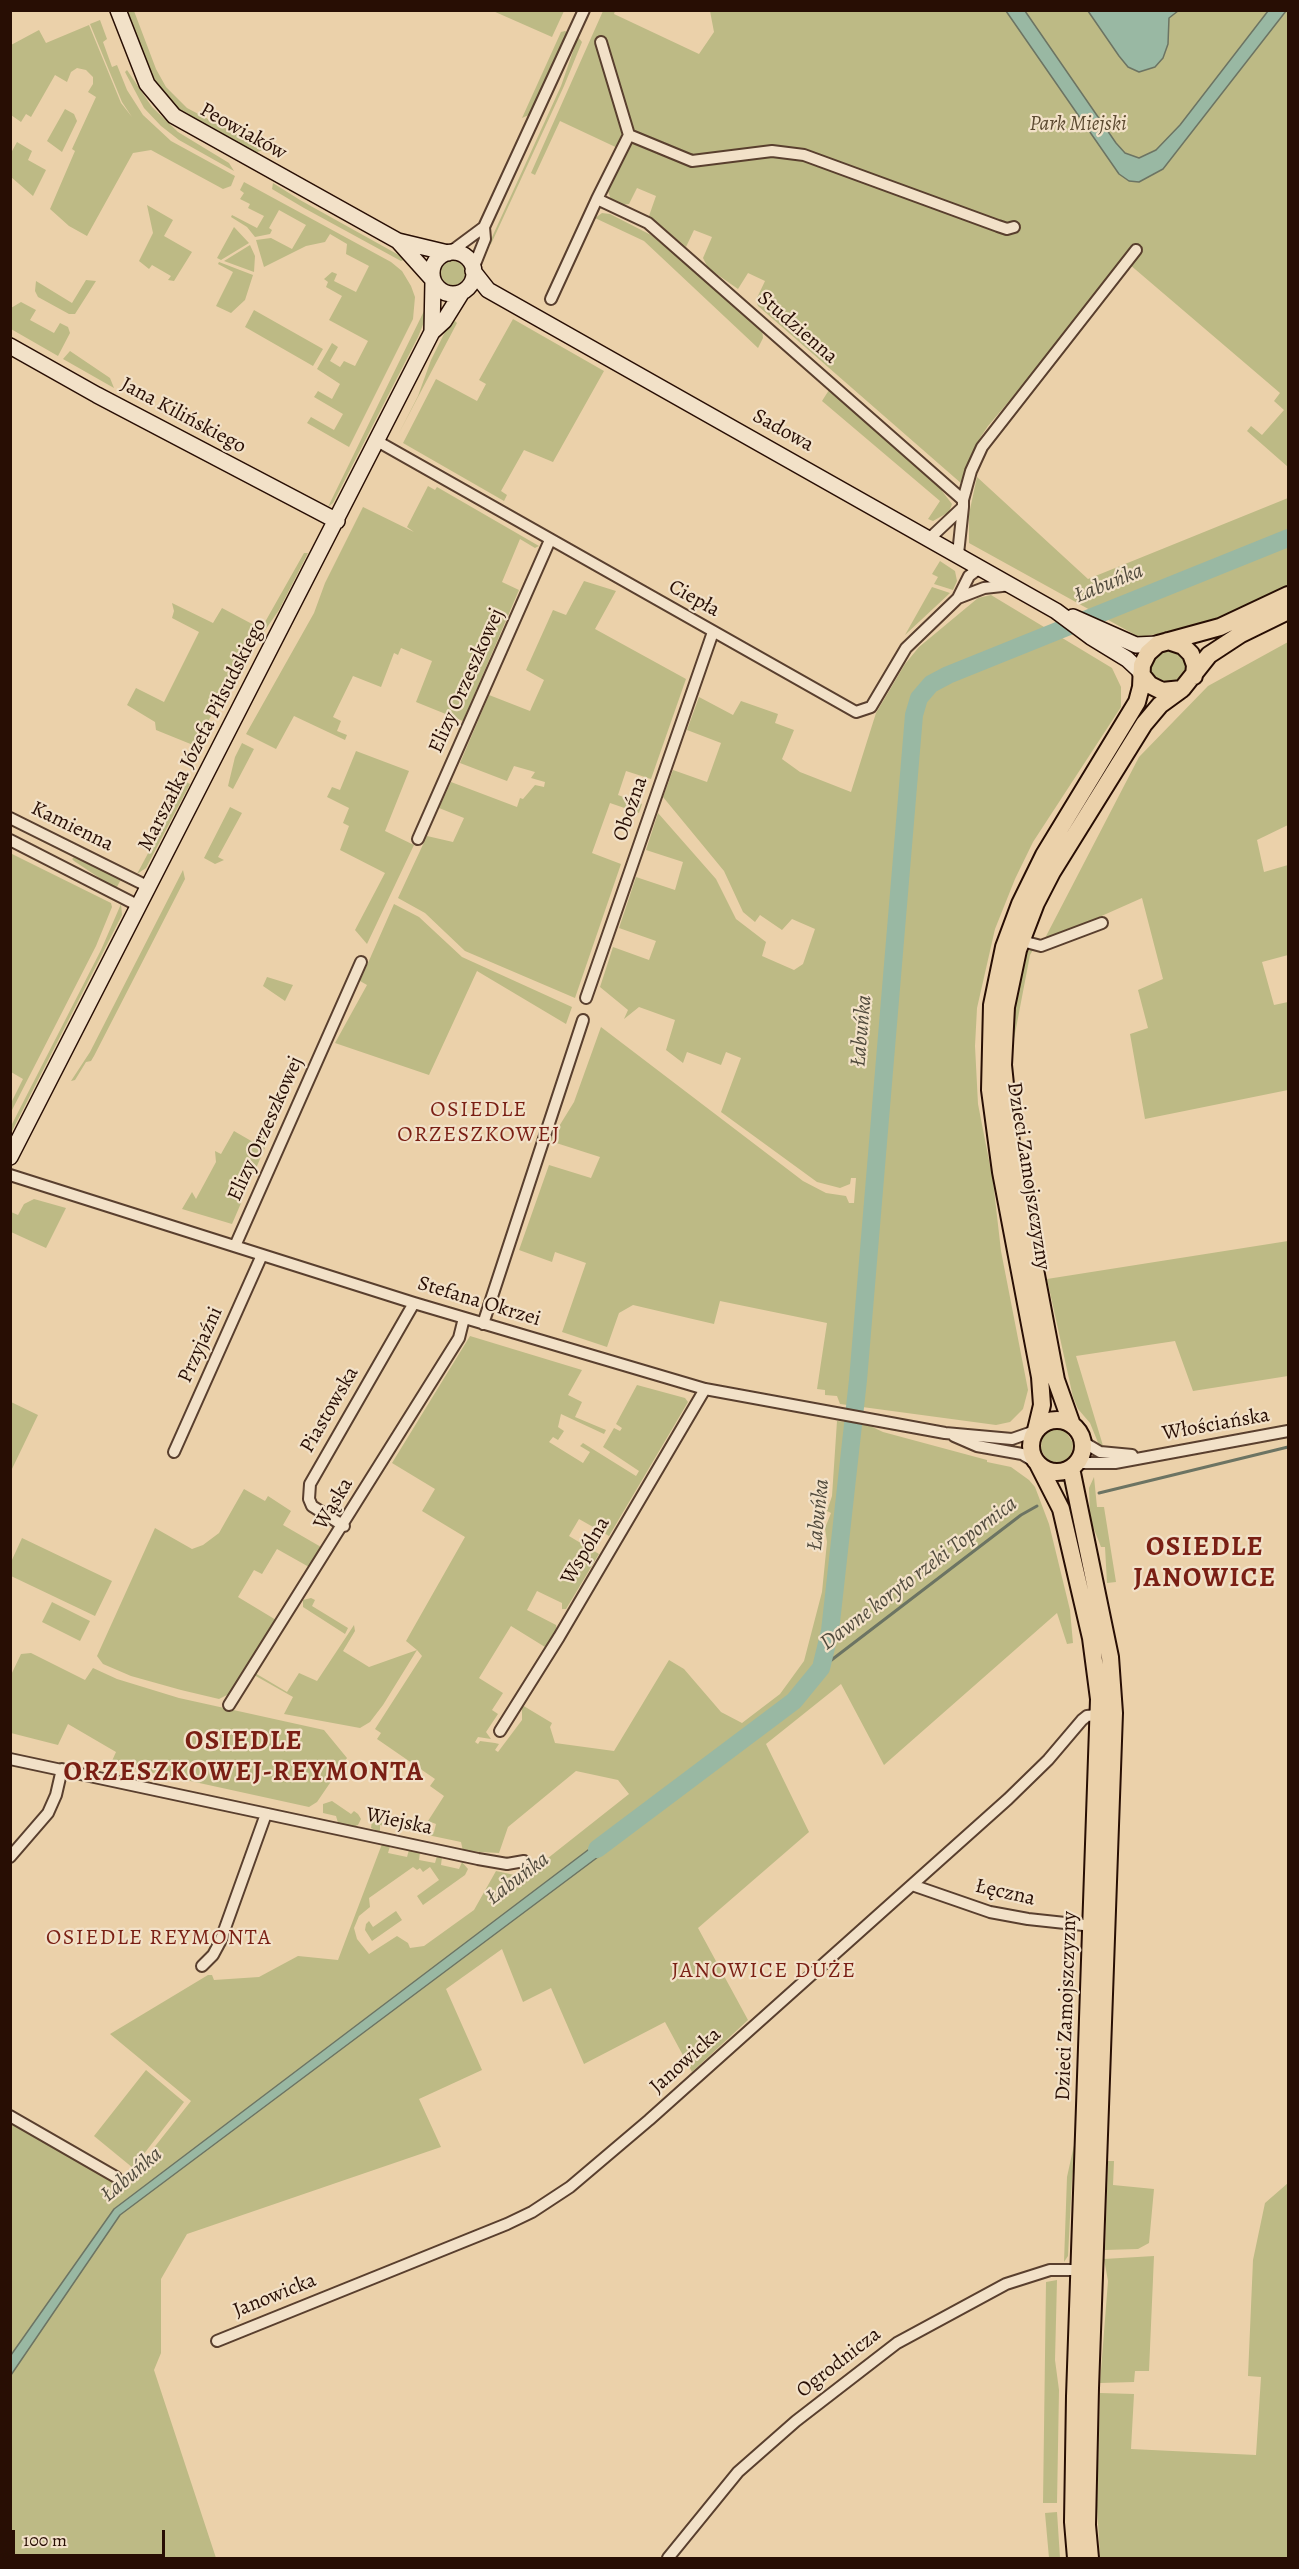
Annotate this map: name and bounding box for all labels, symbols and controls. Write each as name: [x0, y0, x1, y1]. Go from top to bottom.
street label: Peowiaków: [195, 98, 291, 166]
park label: Park Miejski: [1029, 112, 1127, 138]
street label: Studzienna: [752, 286, 842, 370]
street label: Jana Kilińskiego: [116, 372, 250, 460]
street label: Sadowa: [748, 404, 818, 458]
water label: Łabuńka: [1071, 558, 1147, 610]
street label: Ciepła: [664, 575, 724, 623]
street label: Elizy Orzeszkowej: [424, 605, 510, 757]
street label: Marszałka Józefa Piłsudskiego: [133, 614, 273, 856]
street label: Oboźna: [608, 773, 654, 845]
street label: Kamienna: [27, 796, 117, 858]
water label: Łabuńka: [846, 994, 878, 1068]
street label: Elizy Orzeszkowej: [223, 1053, 309, 1205]
street label: Dzieci Zamojszczyzny: [1001, 1080, 1055, 1272]
district label: OSIEDLE ORZESZKOWEJ: [397, 1098, 561, 1150]
street label: Stefana Okrzei: [414, 1271, 544, 1333]
street label: Przyjaźni: [173, 1303, 229, 1387]
street label: Piastowska: [295, 1362, 365, 1458]
street label: Włościańska: [1160, 1403, 1272, 1447]
street label: Wąska: [309, 1474, 359, 1534]
water label: Łabuńka: [802, 1478, 836, 1552]
water label: Dawne koryto rzeki Topornica: [815, 1491, 1023, 1657]
street label: Wspólna: [556, 1513, 616, 1589]
district label: OSIEDLE JANOWICE: [1133, 1532, 1277, 1595]
district label: OSIEDLE ORZESZKOWEJ-REYMONTA: [64, 1726, 424, 1789]
street label: Wiejska: [363, 1803, 435, 1841]
water label: Łabuńka: [481, 1847, 555, 1911]
street label: Łęczna: [973, 1874, 1037, 1912]
street label: Dzieci Zamojszczyzny: [1051, 1911, 1083, 2101]
district label: OSIEDLE REYMONTA: [46, 1926, 272, 1952]
district label: JANOWICE DUŻE: [671, 1959, 857, 1985]
street label: Janowicka: [645, 2023, 727, 2099]
water label: Łabuńka: [96, 2142, 168, 2208]
street label: Janowicka: [230, 2268, 320, 2324]
street label: Ogrodnicza: [792, 2322, 886, 2404]
scale bar: [15, 2518, 168, 2556]
text: 100 m: [23, 2528, 67, 2552]

